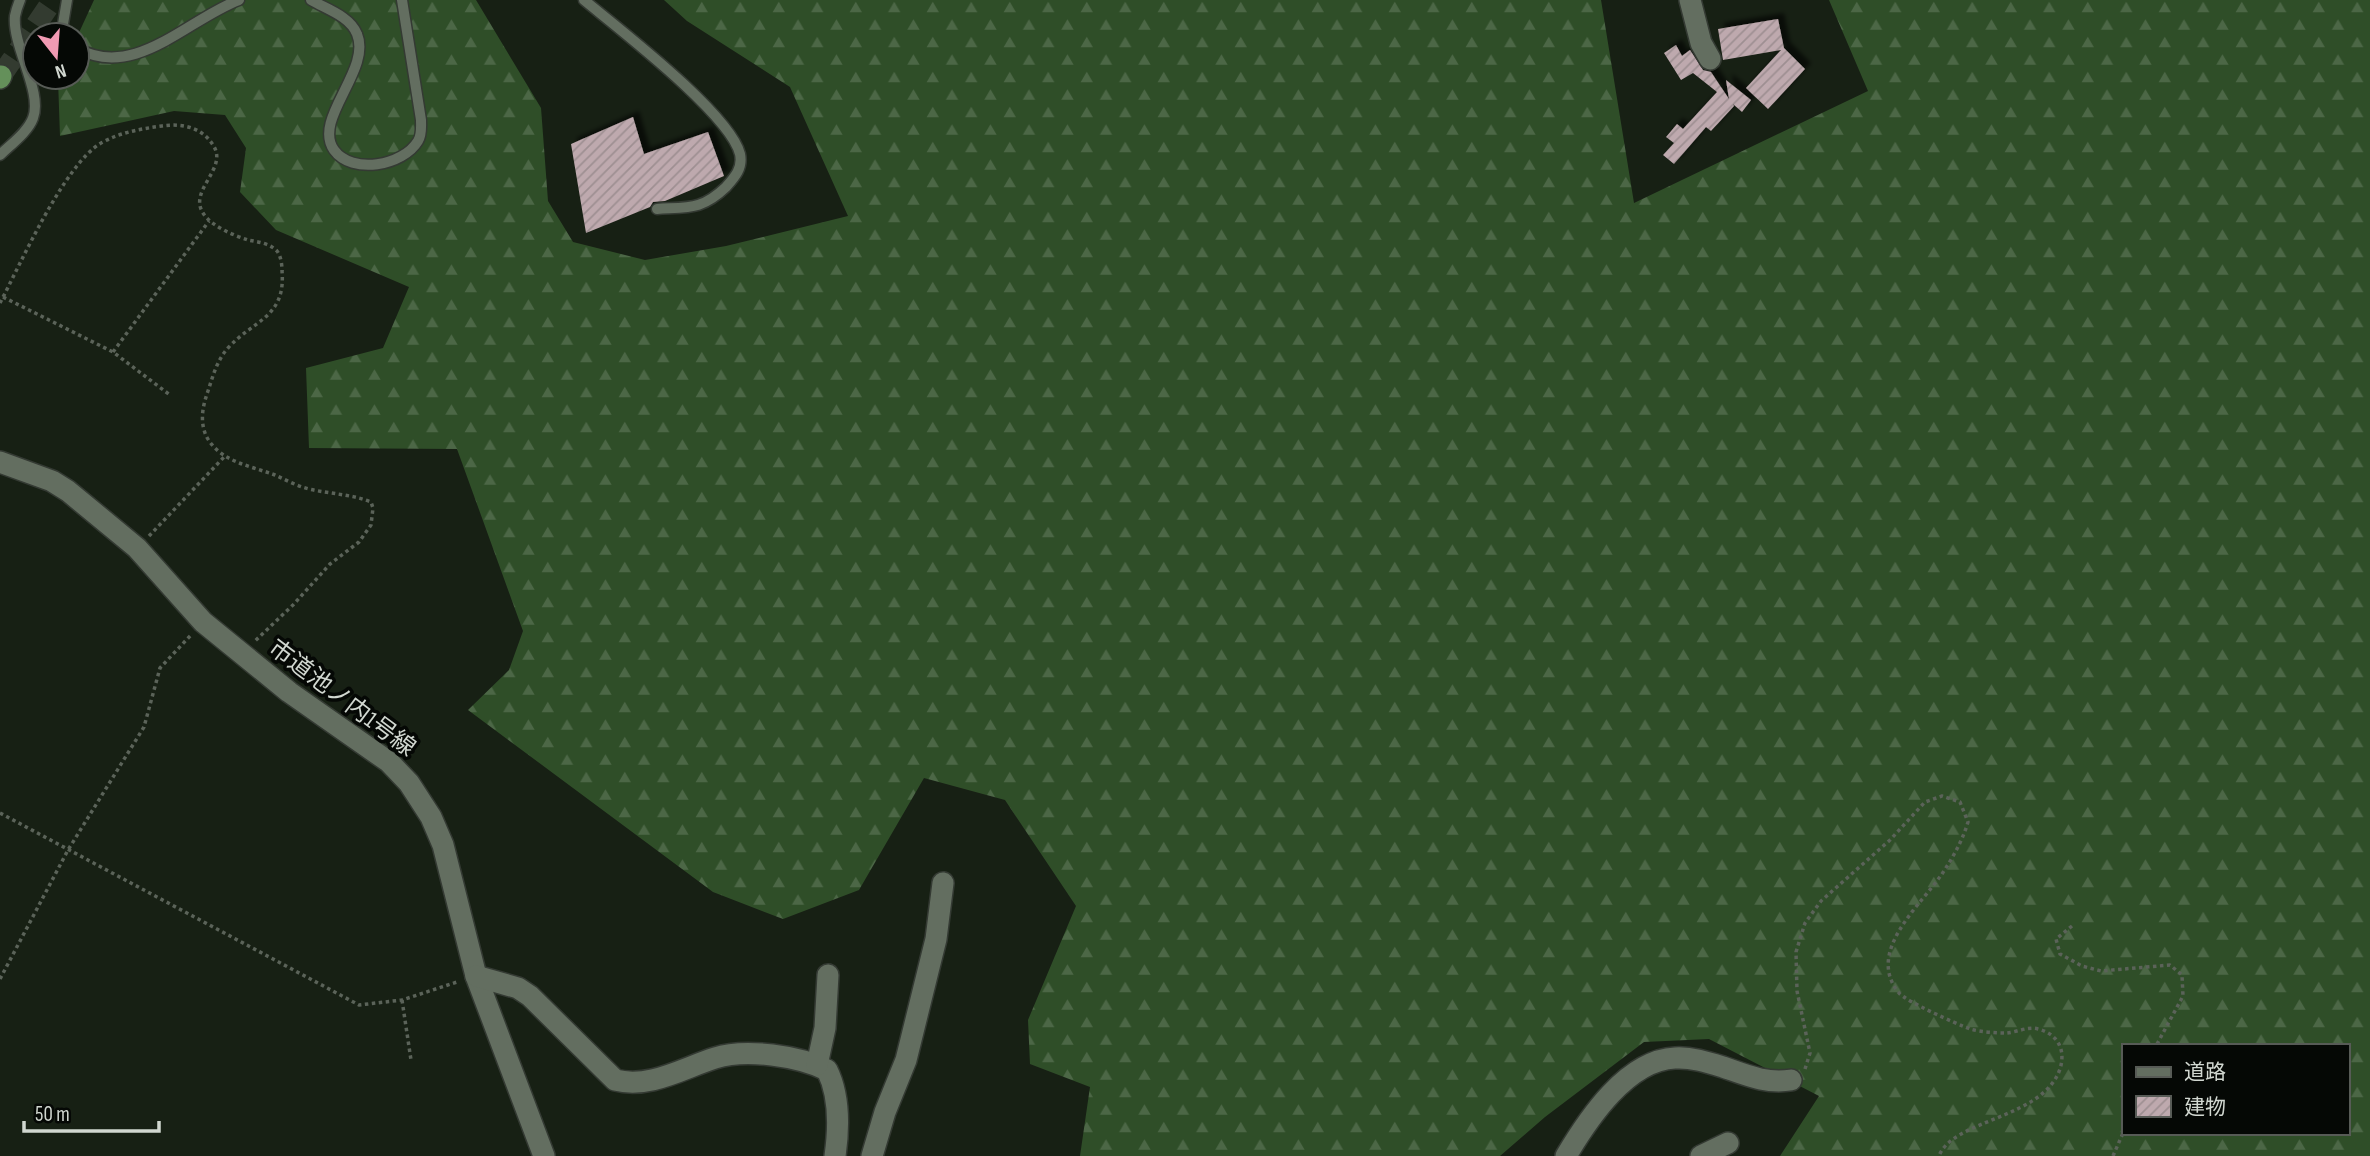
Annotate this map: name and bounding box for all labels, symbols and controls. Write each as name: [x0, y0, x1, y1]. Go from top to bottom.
north arrow: [21, 21, 91, 91]
text: N: [52, 58, 69, 83]
street label: 市道池ノ内1号線: [263, 633, 421, 763]
legend: [2122, 1044, 2349, 1135]
text: 道路: [2184, 1060, 2226, 1085]
scale bar: [24, 1090, 159, 1134]
text: 建物: [2184, 1095, 2226, 1120]
text: 50 m: [35, 1102, 70, 1127]

